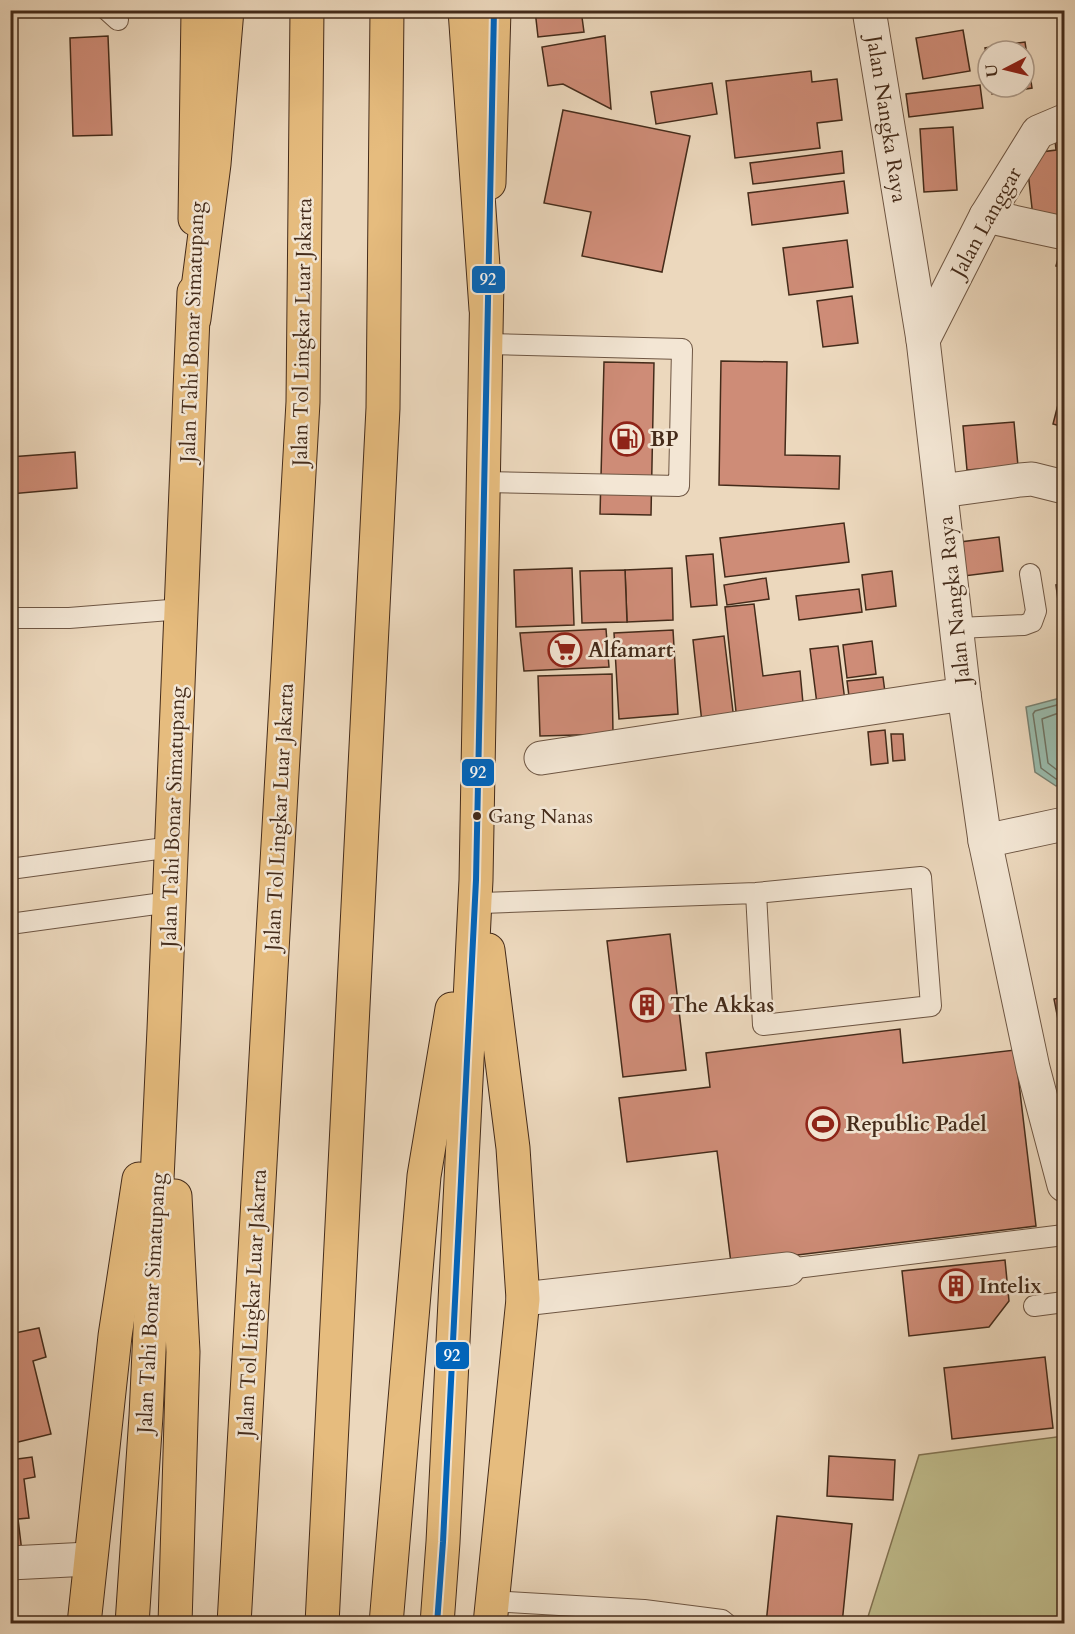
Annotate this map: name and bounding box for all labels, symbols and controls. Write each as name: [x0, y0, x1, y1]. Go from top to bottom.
street label: Jalan Nangka Raya: [859, 31, 914, 205]
north arrow: [976, 39, 1036, 99]
text: U: [980, 63, 1004, 79]
street label: Jalan Langgar: [943, 161, 1029, 285]
street label: Jalan Tol Lingkar Luar Jakarta: [286, 198, 319, 469]
street label: Jalan Tahi Bonar Simatupang: [173, 201, 212, 466]
line badge: 92: [471, 265, 506, 294]
text: 92: [480, 269, 496, 291]
fuel station icon: BP: [609, 421, 645, 457]
place label: BP: [650, 425, 679, 454]
street label: Jalan Nangka Raya: [931, 515, 978, 688]
supermarket icon: Alfamart: [547, 632, 583, 668]
place label: Alfamart: [588, 636, 674, 665]
street label: Jalan Tol Lingkar Luar Jakarta: [258, 682, 301, 955]
street label: Jalan Tahi Bonar Simatupang: [154, 686, 193, 951]
line badge: 92: [461, 758, 495, 787]
text: 92: [470, 762, 486, 784]
place label: Gang Nanas: [488, 803, 593, 830]
marker: Gang Nanas: [471, 810, 483, 822]
building icon: The Akkas: [629, 987, 665, 1023]
place label: The Akkas: [670, 991, 774, 1020]
sports icon: Republic Padel: [805, 1106, 841, 1142]
place label: Republic Padel: [846, 1110, 987, 1139]
street label: Jalan Tol Lingkar Luar Jakarta: [231, 1168, 274, 1441]
street label: Jalan Tahi Bonar Simatupang: [130, 1172, 173, 1437]
building icon: Intelix: [938, 1268, 974, 1304]
place label: Intelix: [979, 1272, 1042, 1301]
line badge: 92: [435, 1341, 470, 1370]
text: 92: [444, 1345, 460, 1367]

